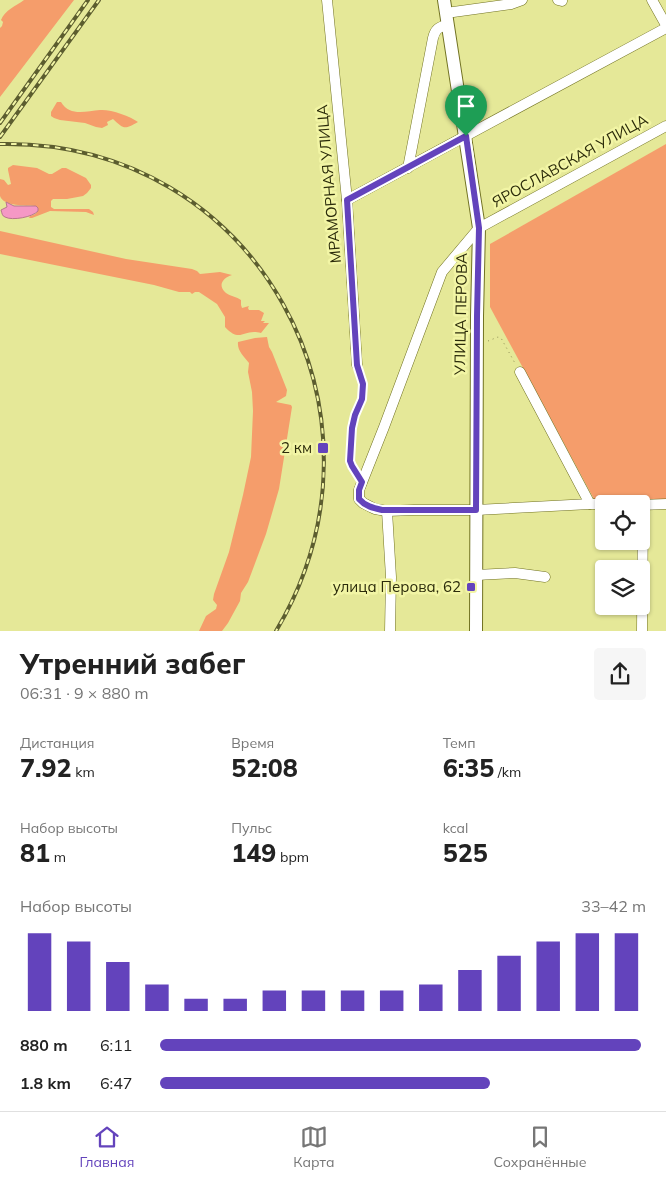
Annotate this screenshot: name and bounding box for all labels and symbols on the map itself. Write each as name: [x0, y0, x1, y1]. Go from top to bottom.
pin: [445, 85, 487, 136]
street label: МРАМОРНАЯ УЛИЦА: [312, 104, 345, 264]
street label: ЯРОСЛАВСКАЯ УЛИЦА: [489, 110, 651, 211]
street label: УЛИЦА ПЕРОВА: [450, 253, 471, 376]
place label: 2 км: [281, 438, 312, 457]
marker: 2 км: [316, 441, 330, 455]
place label: улица Перова, 62: [333, 577, 461, 596]
marker: улица Перова, 62: [465, 581, 477, 593]

